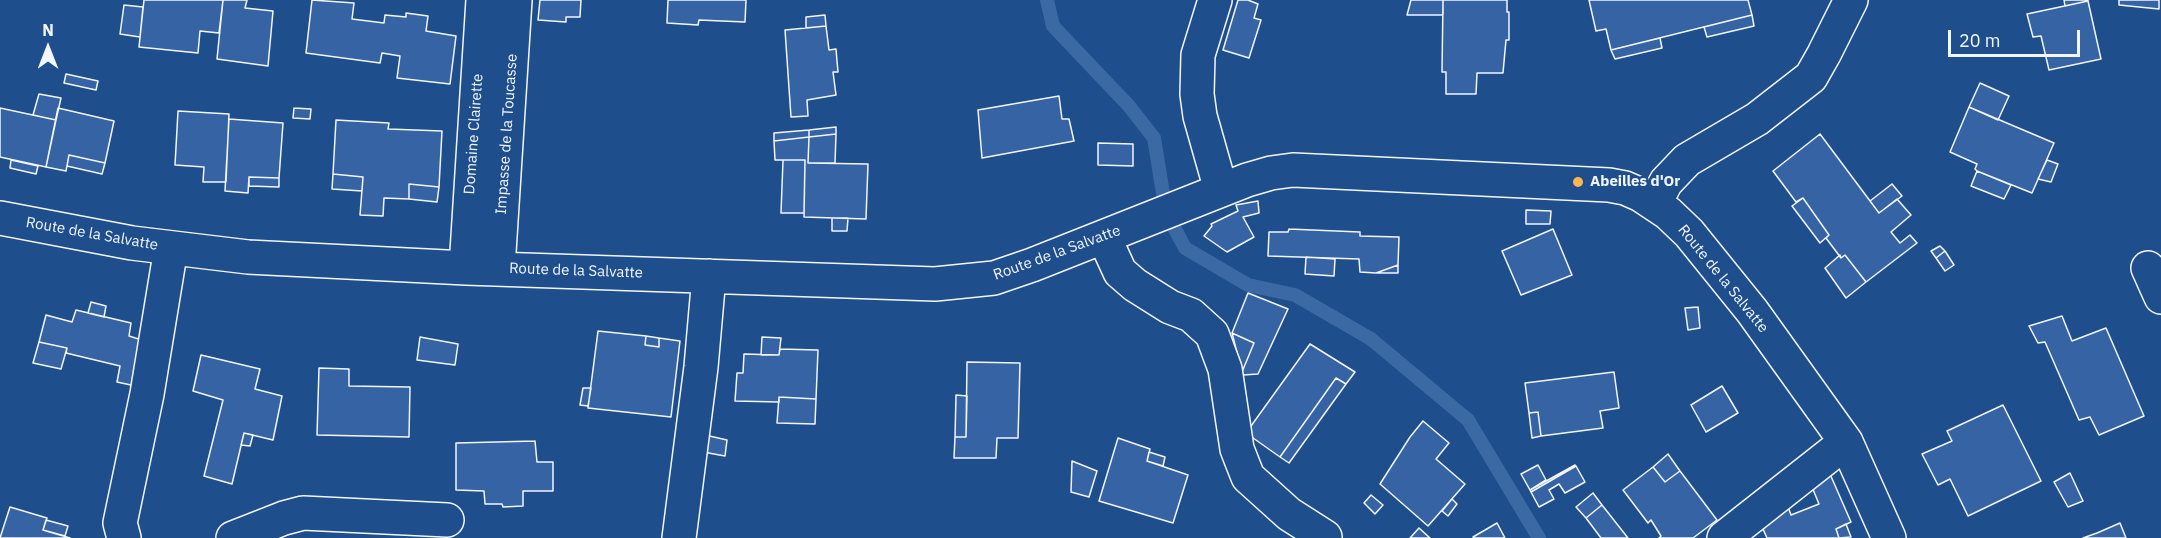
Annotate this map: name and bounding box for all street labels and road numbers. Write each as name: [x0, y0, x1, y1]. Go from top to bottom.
street label: Impasse de la Toucasse: [492, 53, 522, 215]
street label: Domaine Clairette: [461, 73, 487, 195]
street label: Route de la Salvatte: [25, 214, 159, 254]
street label: Route de la Salvatte: [1674, 221, 1772, 337]
street label: Route de la Salvatte: [991, 222, 1123, 284]
street label: Route de la Salvatte: [509, 260, 643, 282]

